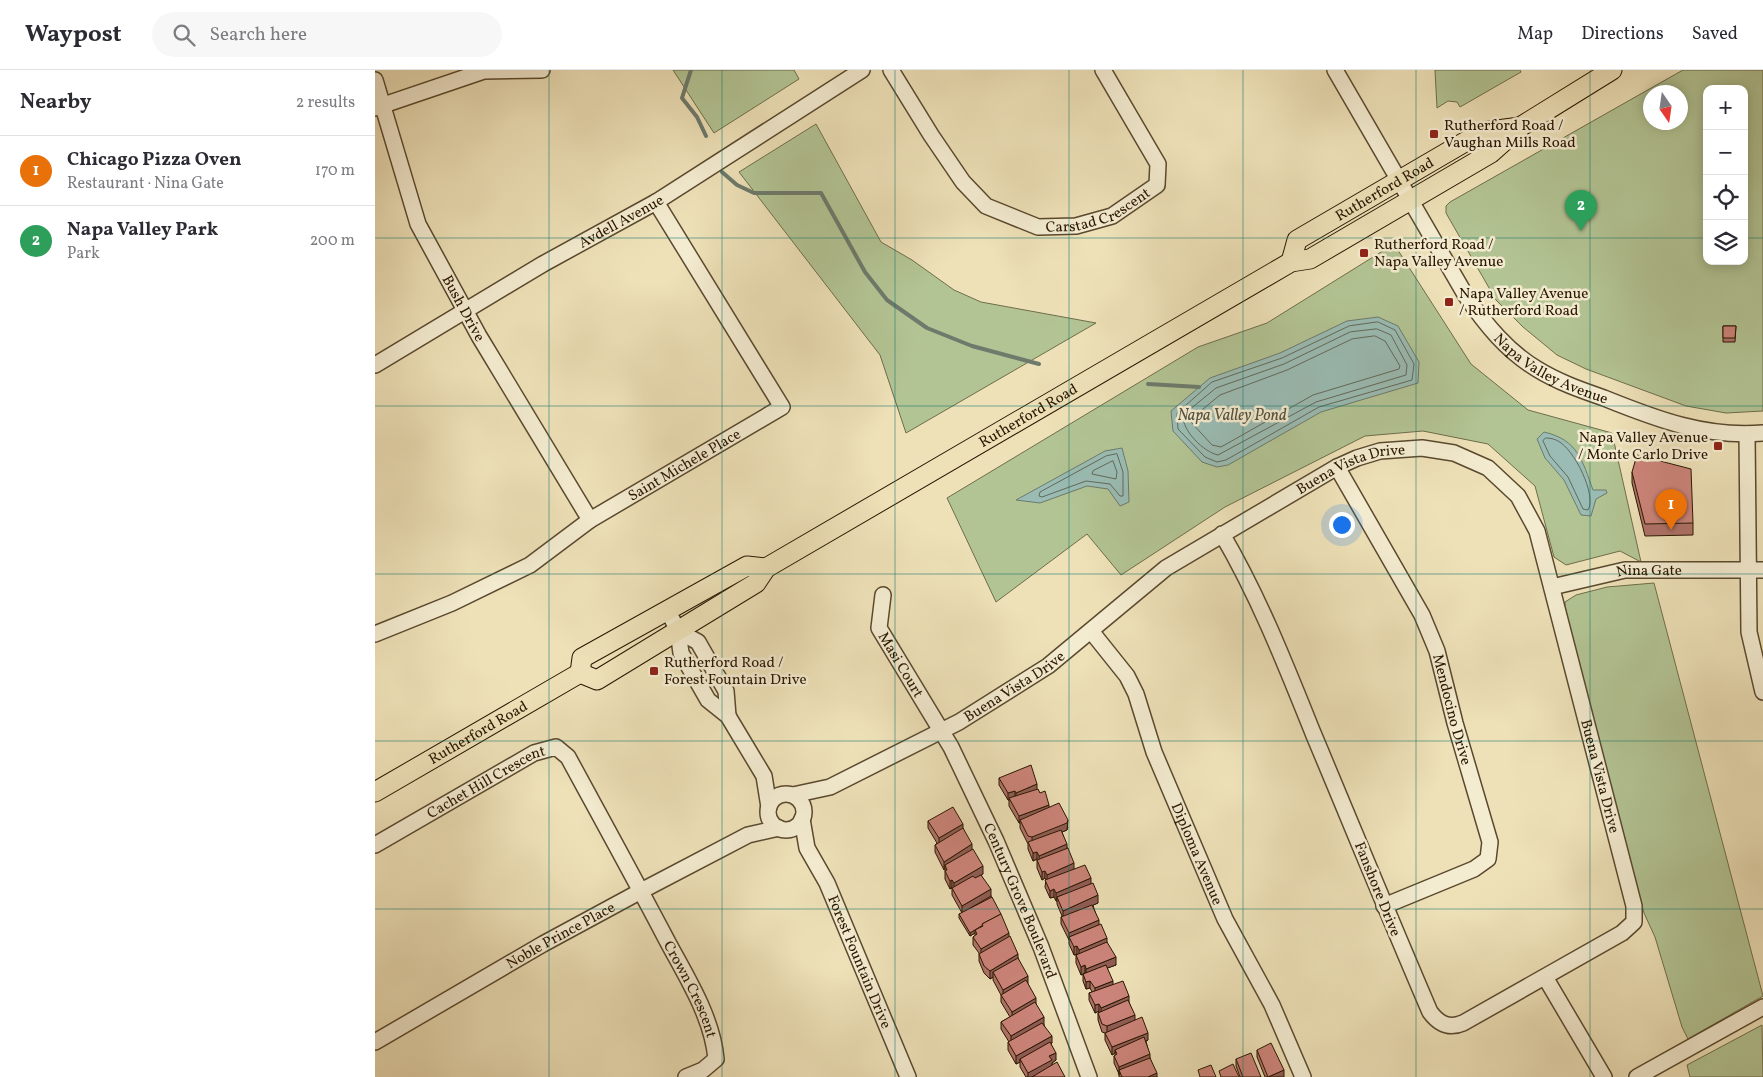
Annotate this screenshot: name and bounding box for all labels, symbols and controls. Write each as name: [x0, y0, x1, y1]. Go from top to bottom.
search box: [152, 12, 502, 57]
text: Waypost: [25, 18, 122, 52]
icon: search: [170, 21, 198, 49]
text: Search here: [210, 22, 307, 48]
text: Map: [1517, 22, 1553, 47]
text: Directions: [1581, 22, 1664, 47]
text: Saved: [1692, 22, 1738, 47]
north arrow: [1643, 85, 1688, 130]
map controls: [1703, 85, 1748, 265]
button: +: [1703, 85, 1748, 130]
text: Nearby: [20, 88, 91, 117]
text: 2 results: [296, 92, 355, 114]
place label: Rutherford Road / Vaughan Mills Road: [1444, 116, 1576, 154]
marker: Rutherford Road / Vaughan Mills Road: [1428, 128, 1440, 140]
button: −: [1703, 130, 1748, 175]
text: Chicago Pizza Oven: [67, 147, 241, 173]
street label: Rutherford Road: [1332, 153, 1438, 227]
text: 1: [33, 160, 39, 182]
text: 170 m: [315, 160, 355, 182]
text: Restaurant · Nina Gate: [67, 173, 224, 195]
button: locate: [1703, 175, 1748, 220]
street label: Carstad Crescent: [1045, 184, 1155, 239]
pin: 2: [1565, 190, 1597, 231]
street label: Avdell Avenue: [575, 191, 669, 254]
text: Napa Valley Park: [67, 217, 218, 243]
button: layers: [1703, 220, 1748, 265]
text: 2: [32, 230, 40, 252]
text: 200 m: [310, 230, 355, 252]
place label: Rutherford Road / Napa Valley Avenue: [1374, 235, 1503, 273]
text: Park: [67, 243, 100, 265]
marker: Rutherford Road / Napa Valley Avenue: [1358, 247, 1370, 259]
street label: Bush Drive: [436, 272, 489, 346]
place label: Napa Valley Avenue / Rutherford Road: [1459, 284, 1588, 322]
marker: Napa Valley Avenue / Rutherford Road: [1443, 296, 1455, 308]
street label: Napa Valley Avenue: [1488, 329, 1611, 411]
street label: Rutherford Road: [976, 379, 1082, 454]
water label: Napa Valley Pond: [1177, 405, 1287, 427]
street label: Saint Michele Place: [625, 424, 745, 507]
place label: Napa Valley Avenue / Monte Carlo Drive: [1578, 428, 1708, 466]
street label: Buena Vista Drive: [1293, 440, 1406, 501]
marker: Napa Valley Avenue / Monte Carlo Drive: [1712, 440, 1724, 452]
pin: 1: [1655, 489, 1687, 530]
your location: [1329, 512, 1355, 538]
street label: Nina Gate: [1614, 561, 1682, 584]
street label: Masi Court: [872, 629, 928, 702]
street label: Buena Vista Drive: [960, 647, 1070, 728]
street label: Mendocino Drive: [1426, 652, 1476, 768]
place label: Rutherford Road / Forest Fountain Drive: [664, 653, 807, 691]
marker: Rutherford Road / Forest Fountain Drive: [648, 665, 660, 677]
street label: Rutherford Road: [425, 697, 532, 771]
street label: Buena Vista Drive: [1574, 717, 1624, 836]
street label: Cachet Hill Crescent: [423, 741, 548, 825]
street label: Diploma Avenue: [1165, 800, 1227, 909]
street label: Century Grove Boulevard: [977, 820, 1061, 982]
street label: Fanshore Drive: [1348, 839, 1405, 940]
street label: Forest Fountain Drive: [821, 892, 896, 1032]
street label: Noble Prince Place: [503, 898, 619, 975]
street label: Crown Crescent: [657, 938, 721, 1040]

